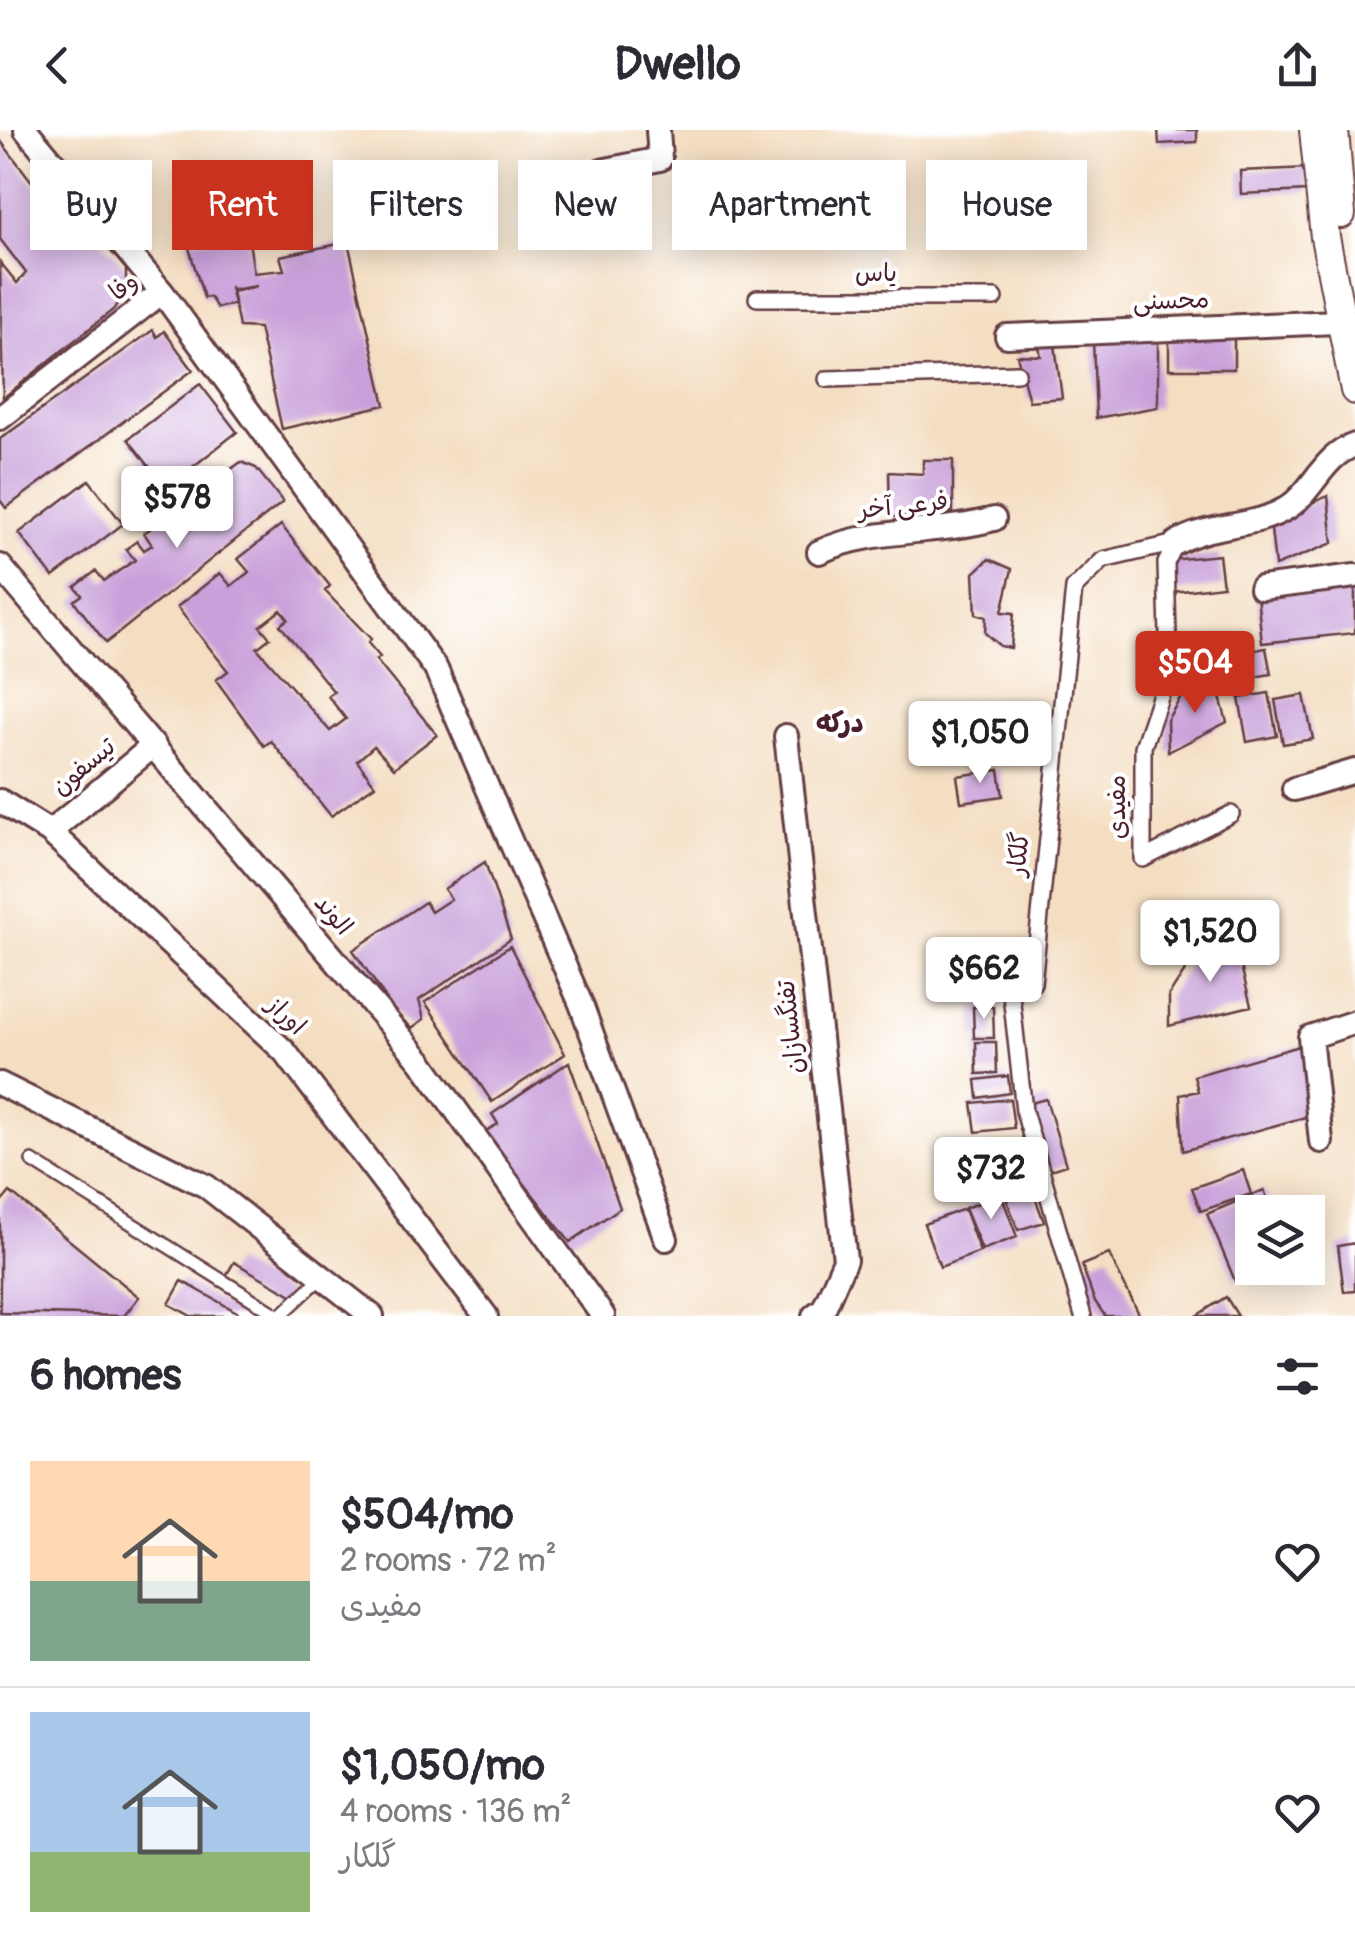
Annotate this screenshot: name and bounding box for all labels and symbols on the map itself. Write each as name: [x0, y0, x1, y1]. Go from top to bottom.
street label: یاس: [855, 258, 897, 289]
street label: وفا: [103, 266, 145, 308]
street label: محسنی: [1132, 284, 1210, 318]
pin: $578: [118, 466, 236, 551]
street label: فرعی آخر: [854, 486, 950, 526]
pin: $504: [1136, 631, 1254, 716]
pin: $1,050: [899, 701, 1061, 786]
district label: درکه: [816, 706, 864, 741]
street label: تیسفون: [46, 731, 123, 803]
street label: مفیدی: [1102, 775, 1133, 839]
street label: گلکار: [1001, 831, 1037, 879]
street label: الوند: [307, 888, 359, 942]
pin: $1,520: [1129, 900, 1291, 985]
pin: $662: [925, 937, 1043, 1022]
street label: تفنگسازان: [771, 978, 811, 1075]
street label: اوراز: [258, 989, 312, 1042]
pin: $732: [932, 1137, 1050, 1222]

